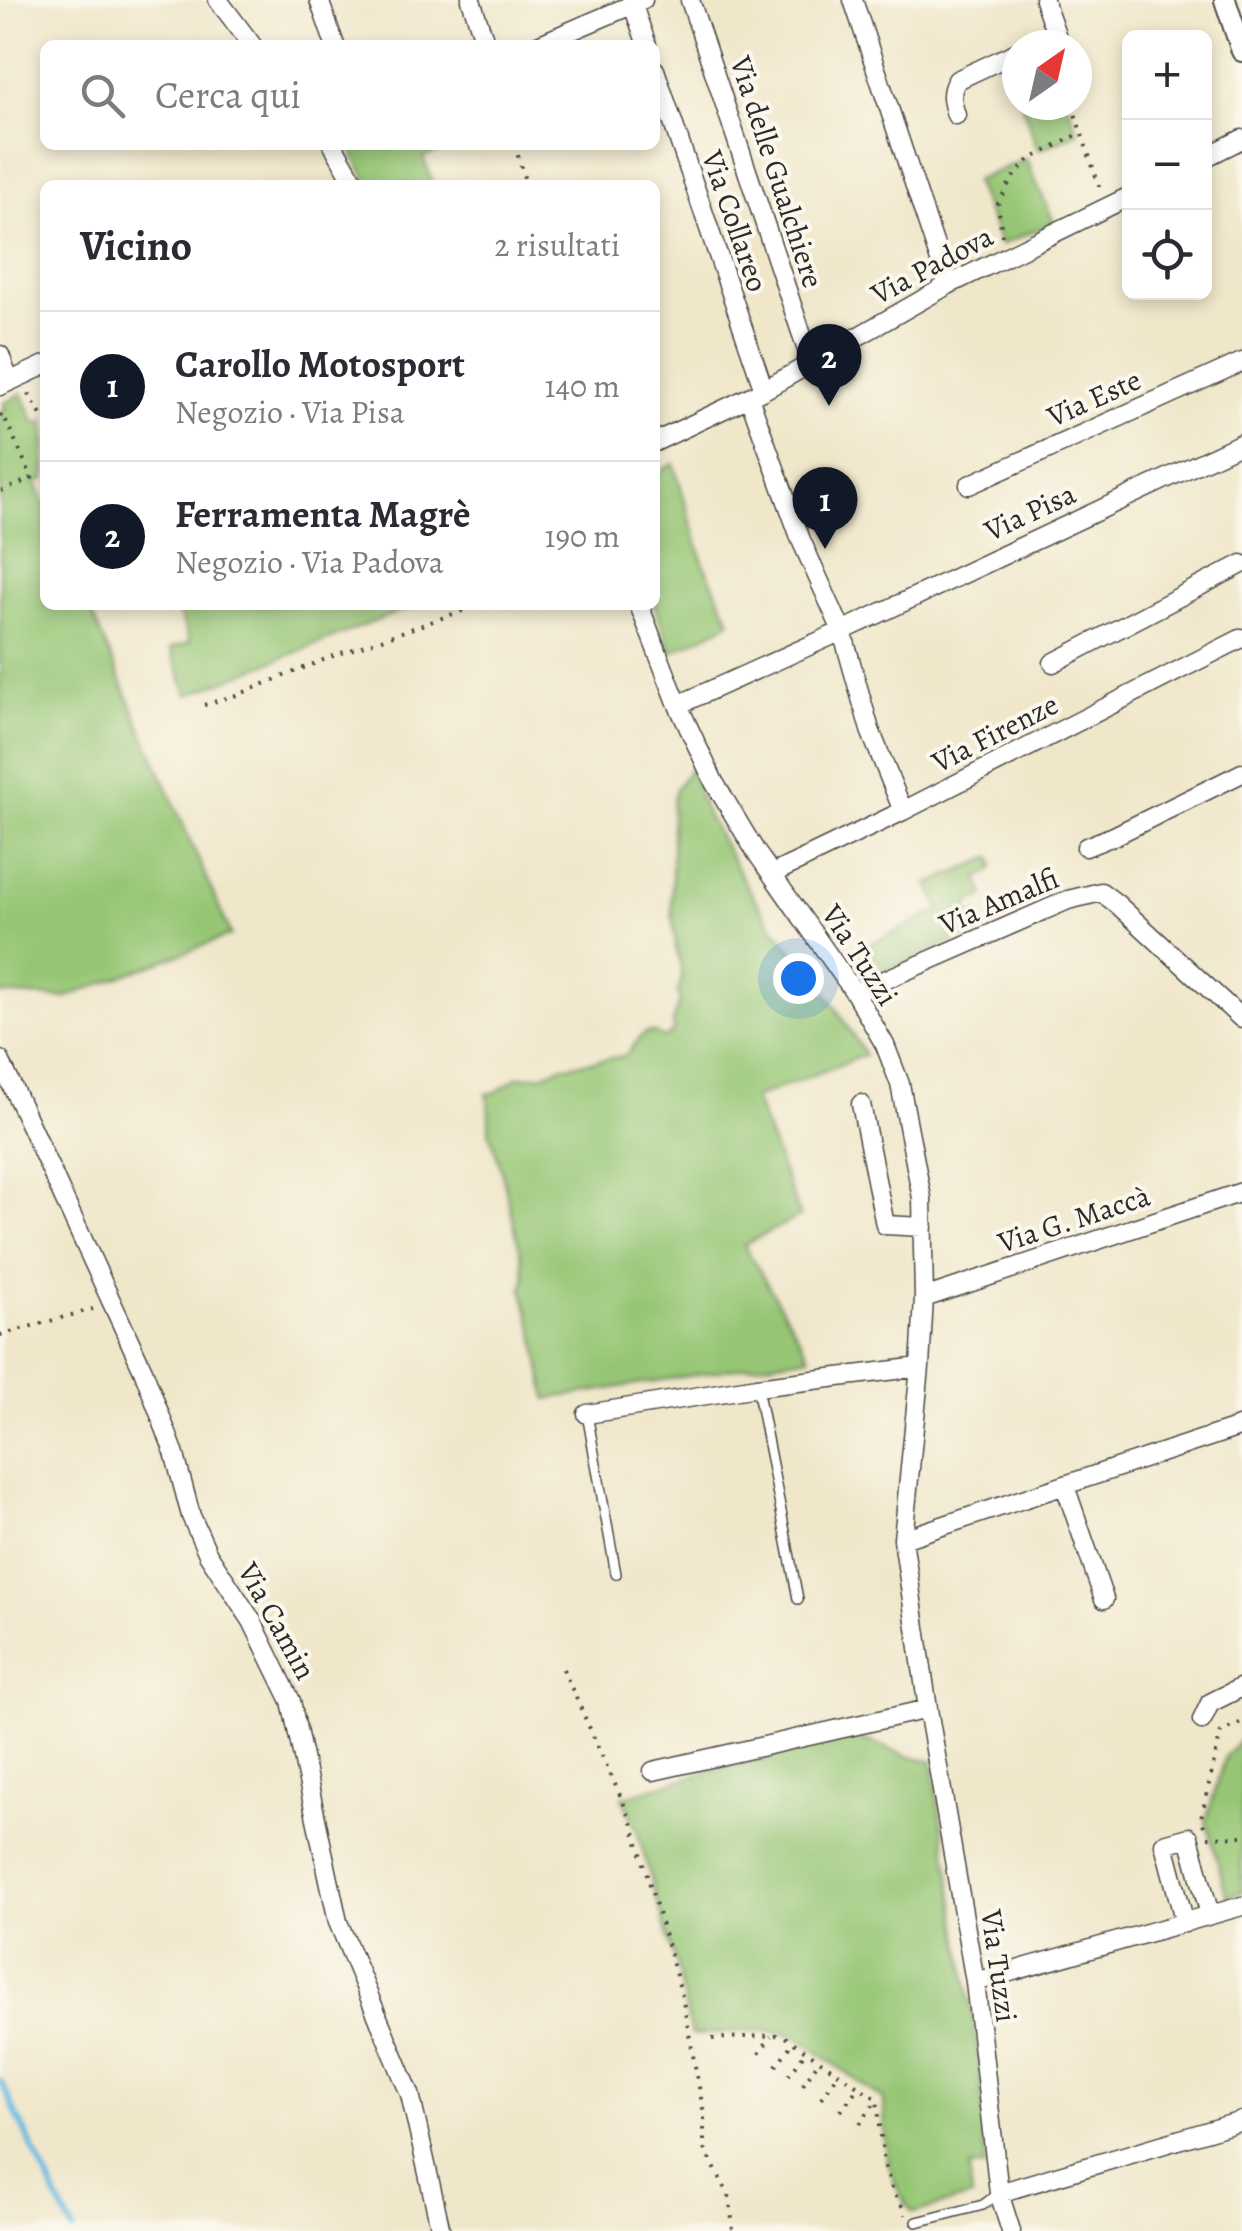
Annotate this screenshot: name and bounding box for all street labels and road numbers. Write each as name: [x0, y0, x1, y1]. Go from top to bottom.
street label: Via delle Gualchiere: [720, 50, 833, 293]
street label: Via Collareo: [692, 144, 778, 297]
street label: Via Padova: [863, 216, 1000, 314]
street label: Via Este: [1040, 360, 1147, 437]
street label: Via Pisa: [977, 474, 1082, 551]
street label: Via Firenze: [924, 684, 1065, 782]
street label: Via Amalfi: [932, 858, 1065, 944]
street label: Via Tuzzi: [812, 896, 908, 1013]
street label: Via G. Maccà: [992, 1176, 1155, 1263]
street label: Via Camin: [228, 1554, 326, 1687]
street label: Via Tuzzi: [971, 1906, 1027, 2025]

